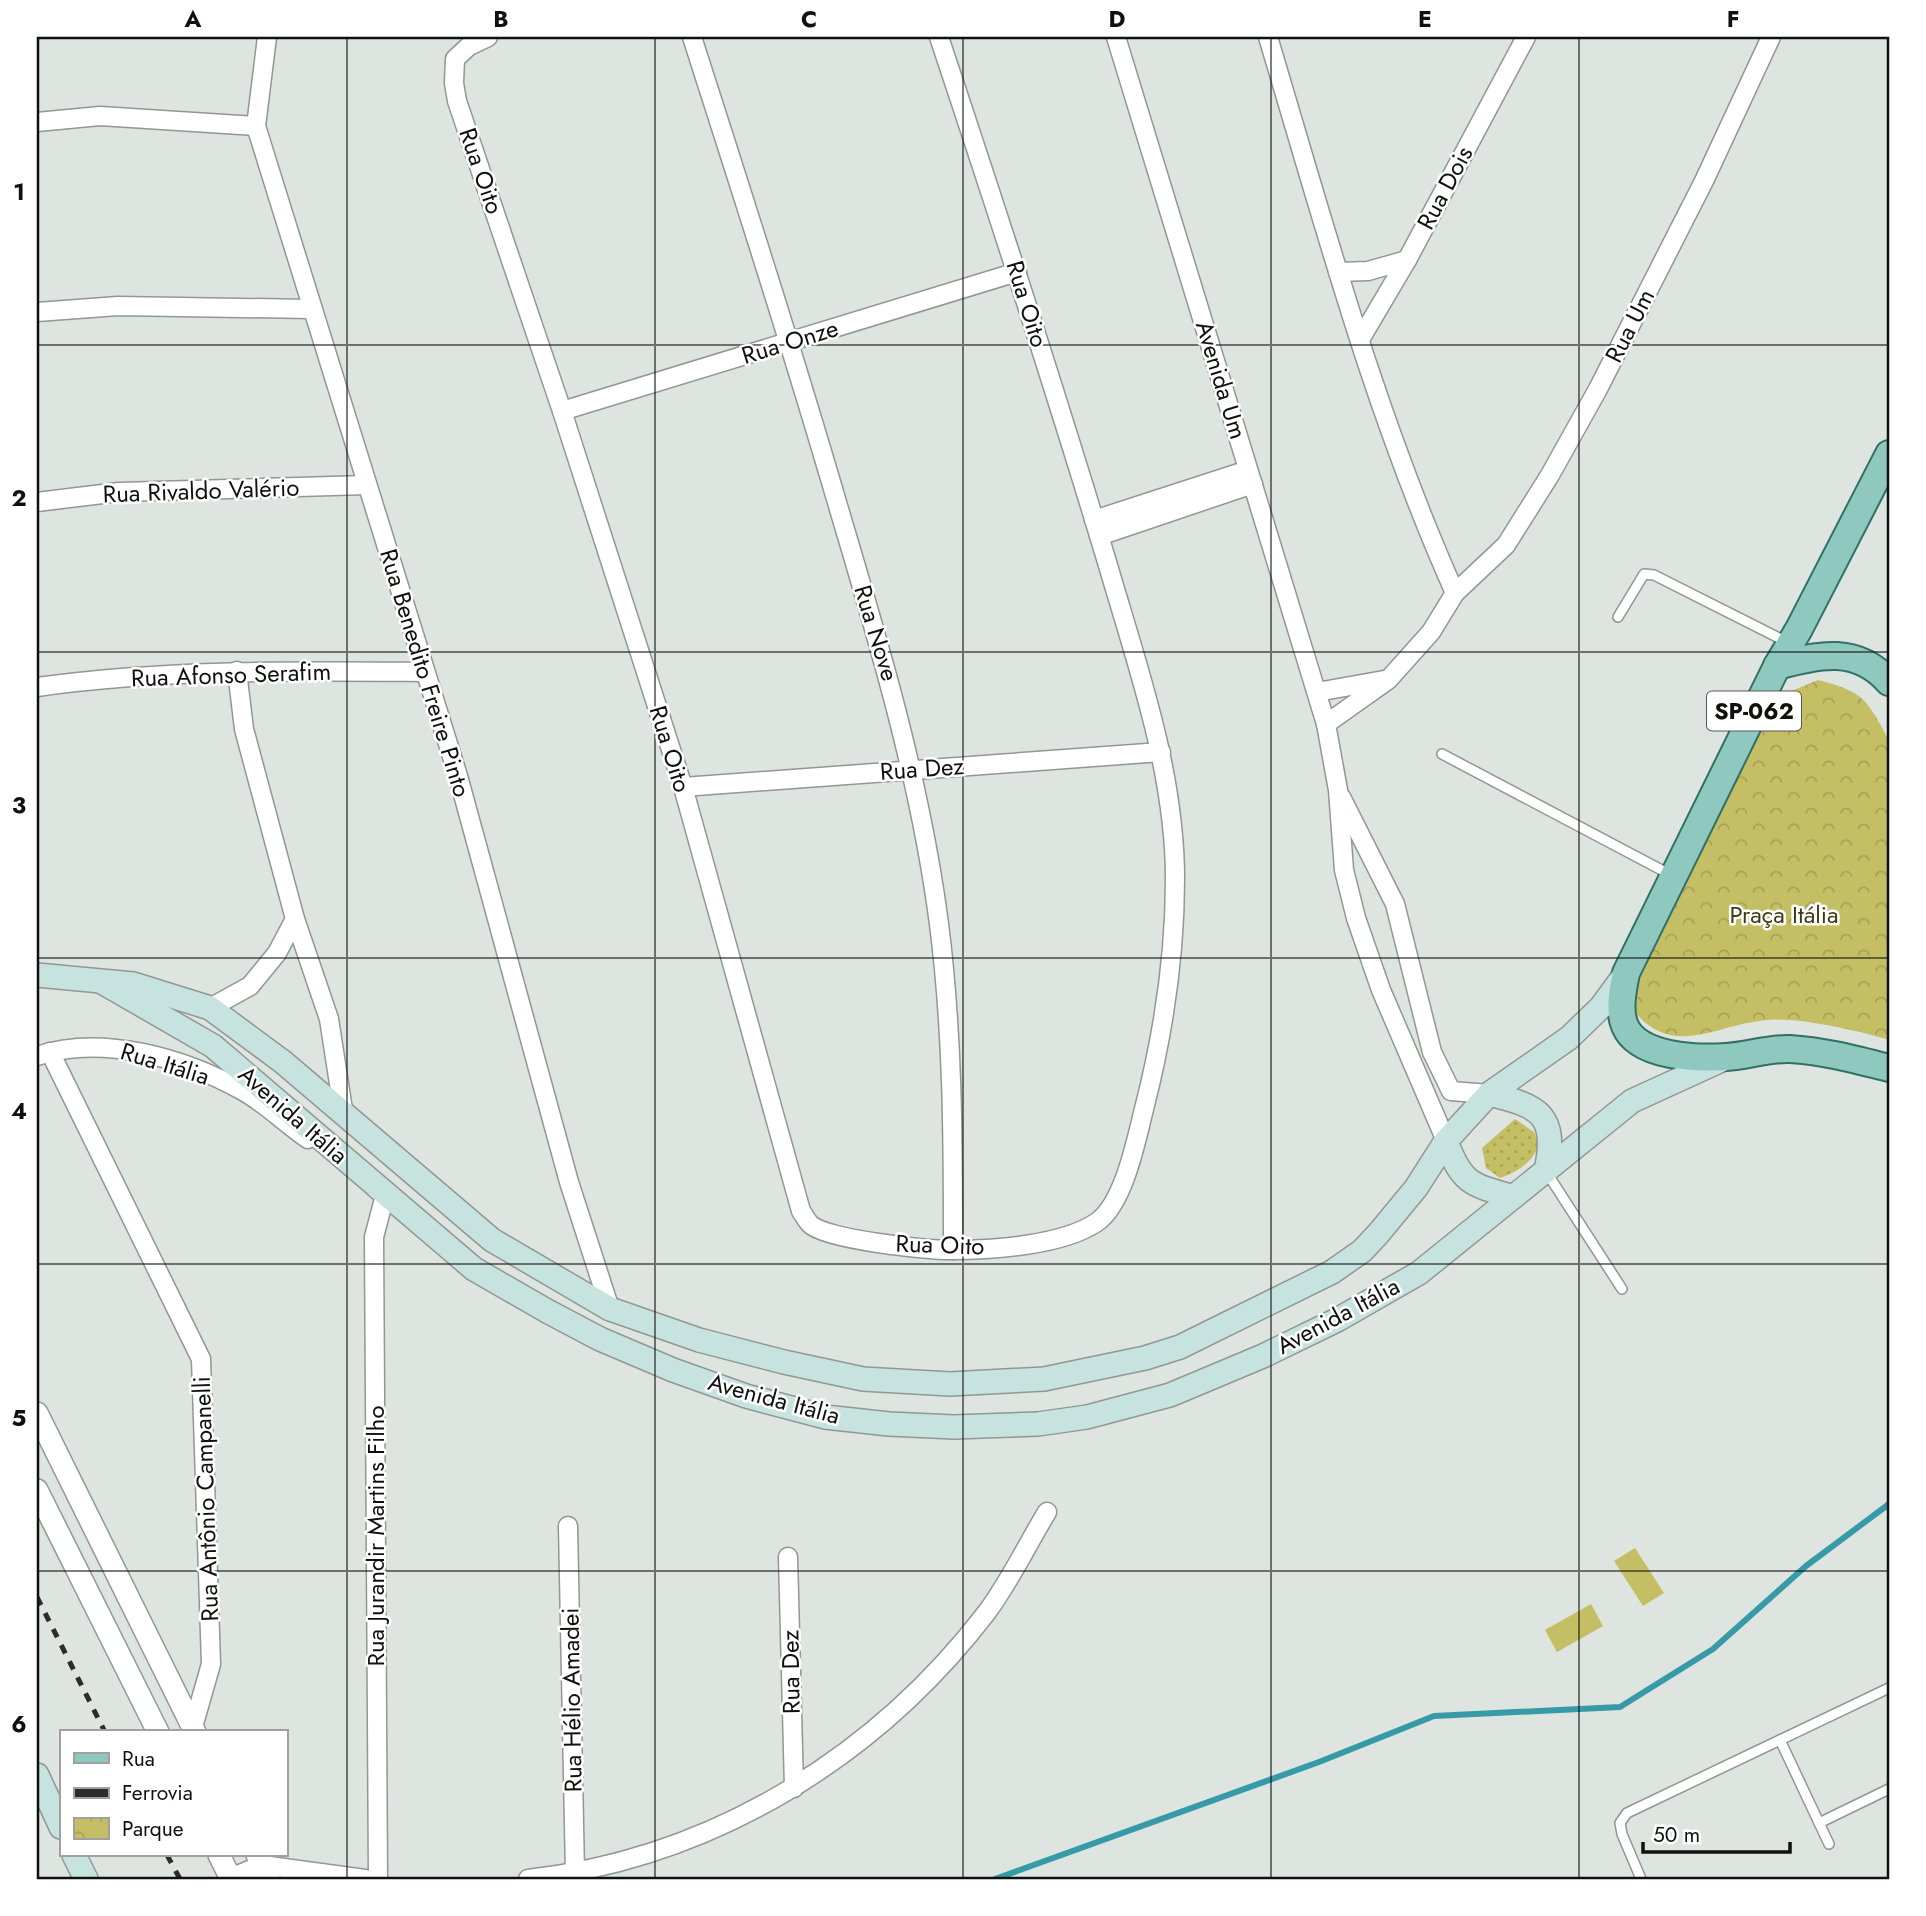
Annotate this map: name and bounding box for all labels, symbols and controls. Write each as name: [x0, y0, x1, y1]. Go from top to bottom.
text: A: [184, 2, 202, 36]
text: B: [493, 2, 509, 36]
text: C: [801, 2, 817, 36]
text: D: [1109, 2, 1126, 36]
text: E: [1418, 2, 1432, 36]
text: F: [1727, 2, 1739, 36]
street label: Rua Oito: [450, 123, 512, 219]
street label: Rua Dois: [1408, 140, 1481, 236]
text: 1: [13, 175, 25, 209]
street label: Rua Oito: [998, 256, 1057, 351]
street label: Rua Um: [1596, 283, 1663, 369]
street label: Rua Onze: [737, 310, 842, 373]
street label: Avenida Um: [1187, 316, 1256, 443]
street label: Rua Rivaldo Valério: [102, 470, 300, 511]
text: 2: [11, 481, 27, 515]
street label: Rua Benedito Freire Pinto: [371, 544, 480, 801]
street label: Rua Nove: [845, 581, 908, 685]
street label: Rua Afonso Serafim: [130, 654, 332, 695]
road number: SP-062: [1707, 692, 1801, 730]
street label: Rua Oito: [641, 701, 700, 796]
street label: Rua Dez: [879, 748, 965, 789]
text: 3: [12, 788, 26, 822]
park label: Praça Itália: [1729, 897, 1839, 932]
street label: Rua Itália: [116, 1033, 214, 1094]
street label: Avenida Itália: [231, 1057, 356, 1172]
text: 4: [11, 1094, 27, 1128]
street label: Rua Oito: [895, 1225, 985, 1264]
street label: Avenida Itália: [1270, 1268, 1406, 1363]
street label: Avenida Itália: [704, 1364, 844, 1433]
street label: Rua Antônio Campanelli: [184, 1376, 227, 1622]
text: 5: [12, 1401, 26, 1435]
street label: Rua Jurandir Martins Filho: [358, 1405, 393, 1667]
street label: Rua Hélio Amadei: [552, 1607, 591, 1793]
street label: Rua Dez: [772, 1630, 809, 1714]
text: 6: [11, 1707, 27, 1741]
legend: [60, 1730, 287, 1856]
text: Rua: [122, 1744, 155, 1774]
text: Ferrovia: [122, 1778, 193, 1808]
scale bar: [1643, 1811, 1790, 1855]
text: Parque: [122, 1814, 184, 1844]
text: 50 m: [1653, 1820, 1700, 1850]

